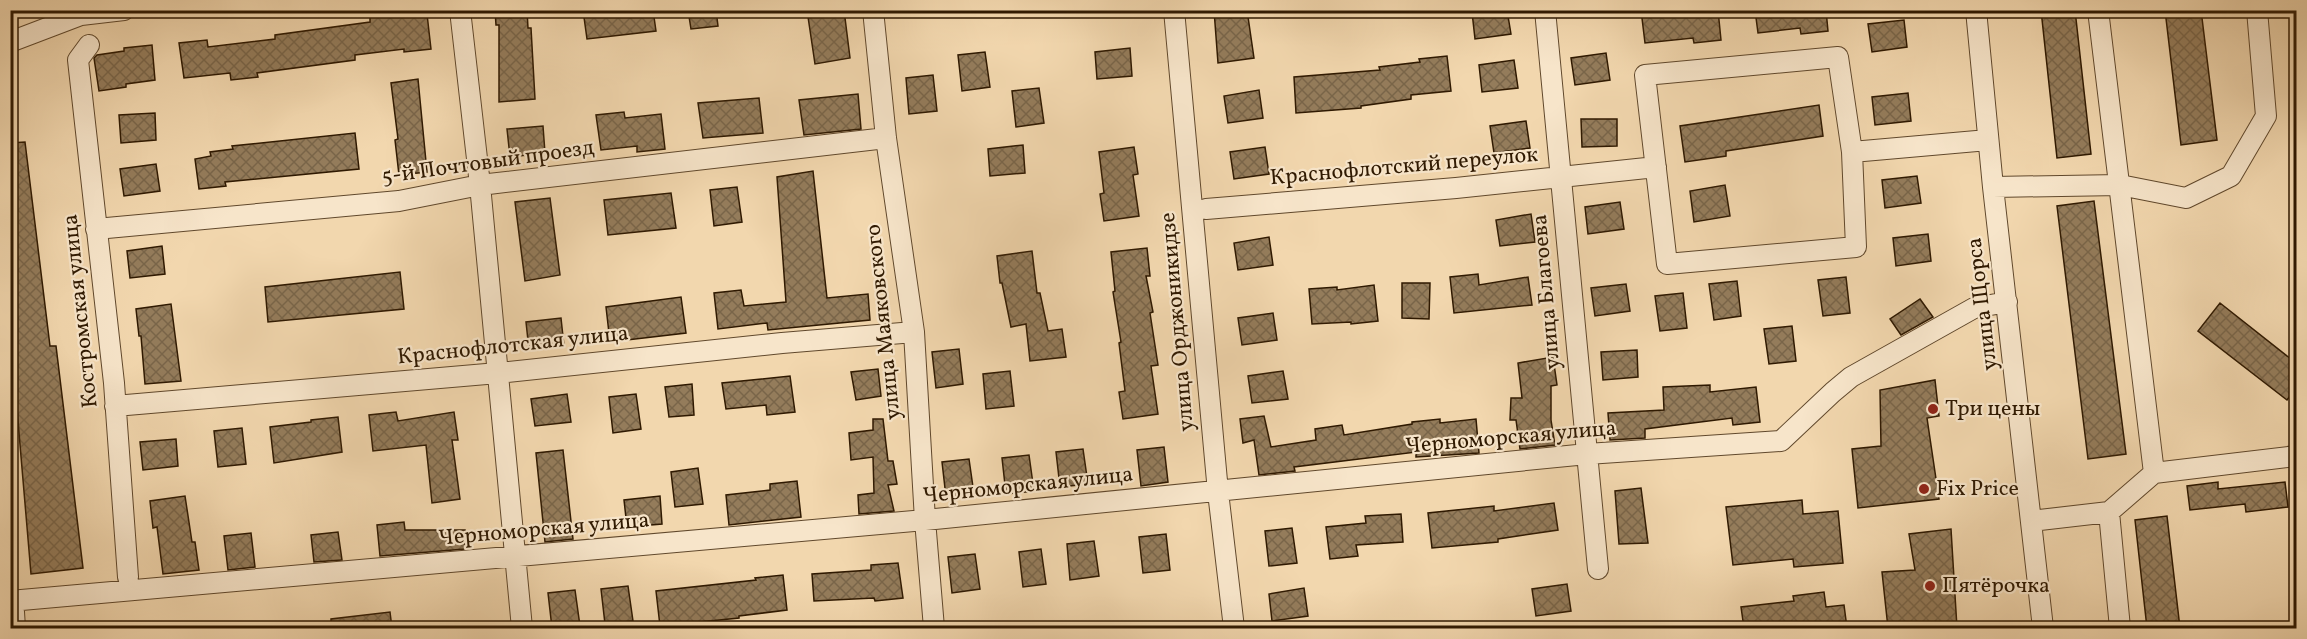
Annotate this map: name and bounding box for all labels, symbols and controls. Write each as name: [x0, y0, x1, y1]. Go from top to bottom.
street label: 5-й Почтовый проезд: [380, 133, 597, 193]
street label: Краснофлотский переулок: [1269, 140, 1540, 194]
street label: улица Орджоникидзе: [1153, 211, 1203, 433]
street label: Костромская улица: [55, 213, 107, 409]
street label: улица Благоева: [1525, 213, 1569, 371]
street label: улица Маяковского: [858, 222, 910, 422]
street label: улица Щорса: [1959, 236, 2007, 372]
street label: Краснофлотская улица: [396, 318, 630, 374]
place label: Три цены: [1945, 394, 2040, 425]
marker: Три цены: [1926, 402, 1940, 416]
street label: Черноморская улица: [1404, 413, 1618, 463]
street label: Черноморская улица: [921, 460, 1135, 512]
place label: Fix Price: [1936, 474, 2019, 505]
marker: Fix Price: [1917, 482, 1931, 496]
street label: Черноморская улица: [437, 505, 651, 555]
place label: Пятёрочка: [1942, 571, 2050, 602]
marker: Пятёрочка: [1923, 579, 1937, 593]

